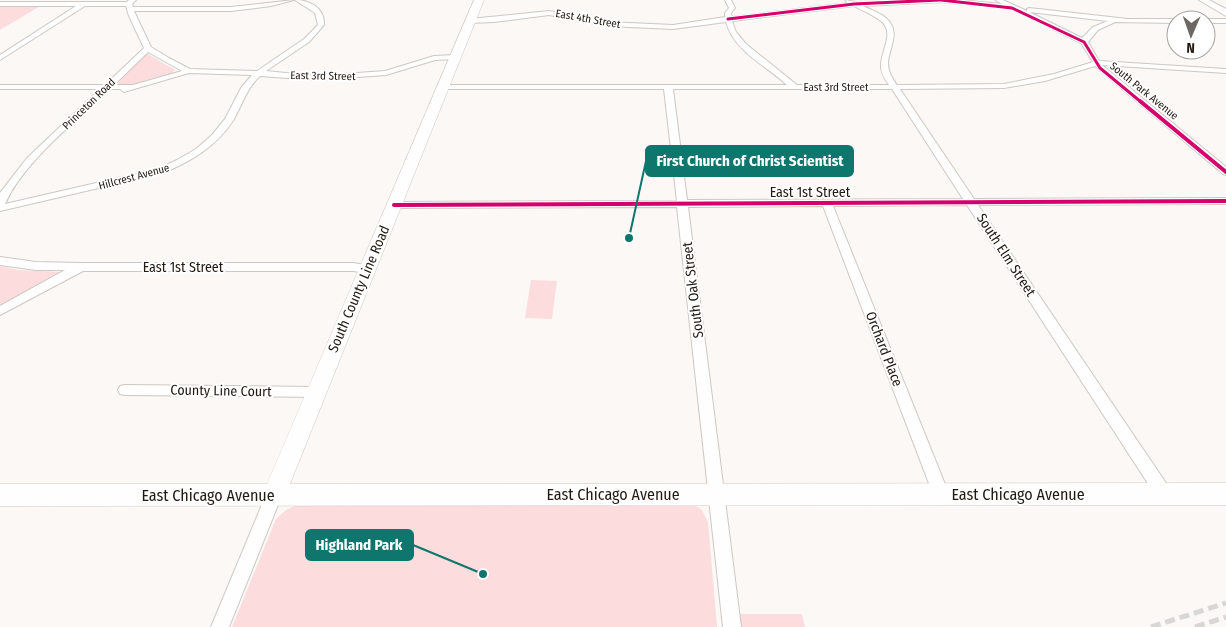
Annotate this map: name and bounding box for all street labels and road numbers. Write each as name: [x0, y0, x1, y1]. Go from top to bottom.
street label: East 4th Street: [555, 7, 622, 31]
street label: South Park Avenue: [1107, 59, 1181, 123]
street label: East 3rd Street: [290, 69, 356, 83]
street label: Princeton Road: [60, 76, 118, 132]
street label: East 3rd Street: [803, 81, 869, 94]
street label: Hillcrest Avenue: [97, 161, 171, 193]
street label: East 1st Street: [770, 184, 851, 201]
street label: South Elm Street: [973, 210, 1039, 300]
street label: South County Line Road: [325, 223, 393, 355]
street label: South Oak Street: [679, 241, 707, 339]
street label: East 1st Street: [143, 259, 224, 276]
street label: Orchard Place: [862, 309, 906, 389]
street label: County Line Court: [170, 382, 272, 400]
street label: East Chicago Avenue: [546, 485, 680, 504]
street label: East Chicago Avenue: [951, 485, 1085, 504]
street label: East Chicago Avenue: [141, 486, 275, 505]

